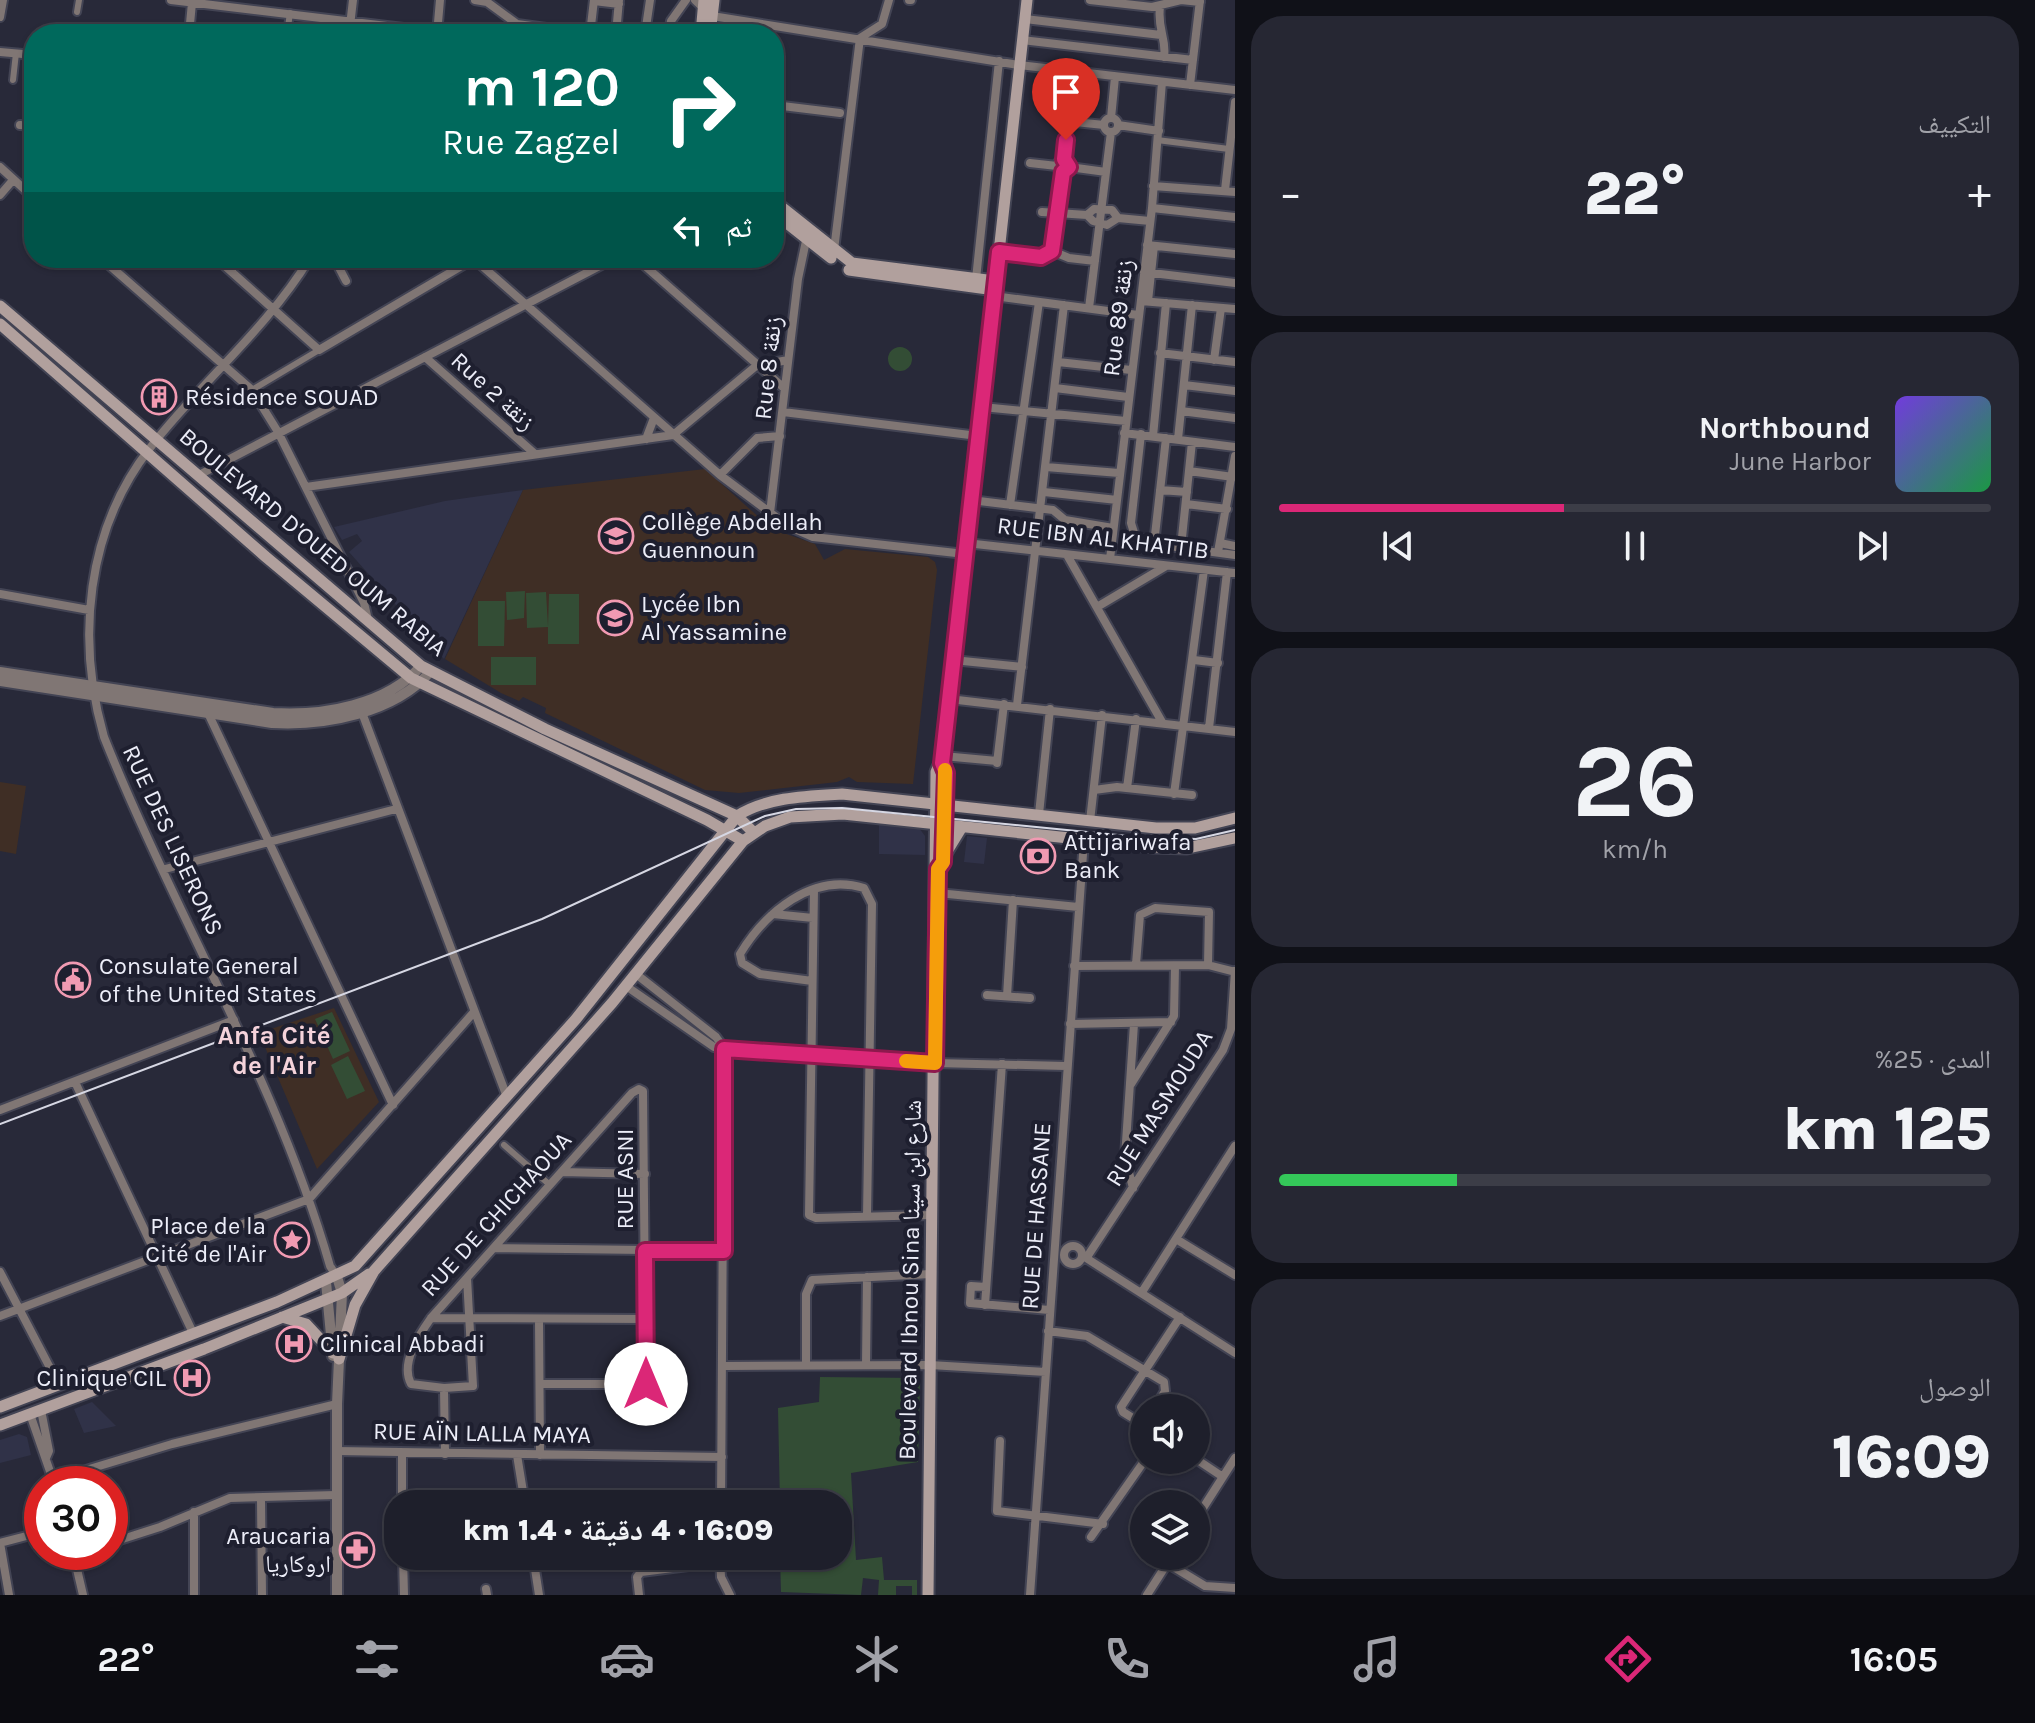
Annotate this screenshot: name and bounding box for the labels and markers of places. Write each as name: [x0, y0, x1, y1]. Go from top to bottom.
pin: [1032, 58, 1100, 140]
building icon: Résidence SOUAD: [140, 378, 178, 416]
place label: Résidence SOUAD: [185, 383, 379, 411]
place label: Collège Abdellah Guennoun: [642, 508, 823, 564]
school or university icon: Collège Abdellah Guennoun: [597, 517, 635, 555]
place label: Lycée Ibn Al Yassamine: [641, 590, 787, 646]
school or university icon: Lycée Ibn Al Yassamine: [596, 599, 634, 637]
place label: Attijariwafa Bank: [1064, 828, 1192, 884]
bank icon: Attijariwafa Bank: [1019, 837, 1057, 875]
place label: Consulate General of the United States: [99, 952, 317, 1008]
public building icon: Consulate General of the United States: [54, 961, 92, 999]
place label: Place de la Cité de l'Air: [145, 1212, 266, 1268]
place icon: Place de la Cité de l'Air: [273, 1221, 311, 1259]
hospital icon: Clinical Abbadi: [275, 1325, 313, 1363]
place label: Clinical Abbadi: [320, 1330, 485, 1358]
hospital icon: Clinique CIL: [173, 1359, 211, 1397]
place label: Clinique CIL: [37, 1364, 167, 1392]
place label: Araucaria اروكاريا: [226, 1522, 331, 1578]
pharmacy icon: Araucaria اروكاريا: [338, 1531, 376, 1569]

